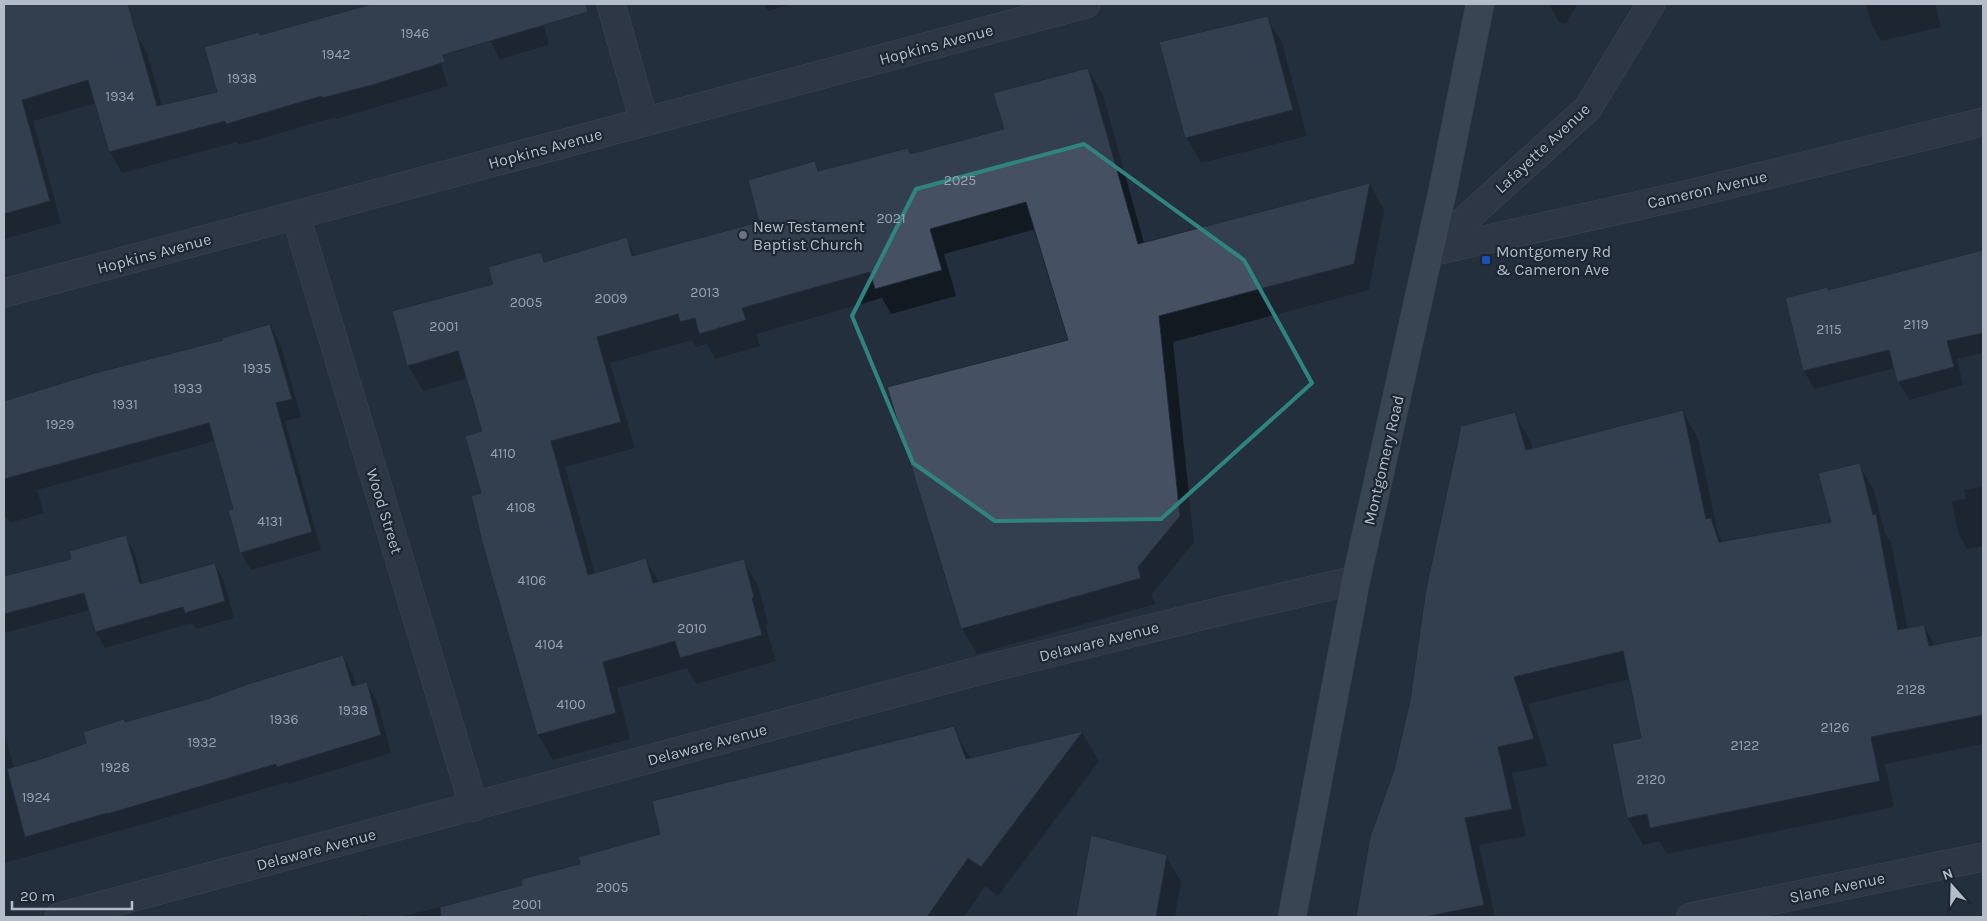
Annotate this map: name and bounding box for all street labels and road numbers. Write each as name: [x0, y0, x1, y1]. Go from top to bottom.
street label: Hopkins Avenue: [877, 20, 995, 69]
street label: Lafayette Avenue: [1491, 99, 1594, 197]
street label: Hopkins Avenue: [486, 124, 604, 173]
street label: Cameron Avenue: [1645, 166, 1769, 213]
street label: Hopkins Avenue: [95, 229, 213, 278]
street label: Montgomery Road: [1359, 393, 1408, 527]
street label: Wood Street: [363, 466, 407, 556]
street label: Delaware Avenue: [1037, 617, 1161, 666]
street label: Delaware Avenue: [645, 719, 769, 770]
street label: Delaware Avenue: [254, 824, 378, 875]
street label: Slane Avenue: [1788, 868, 1887, 907]

